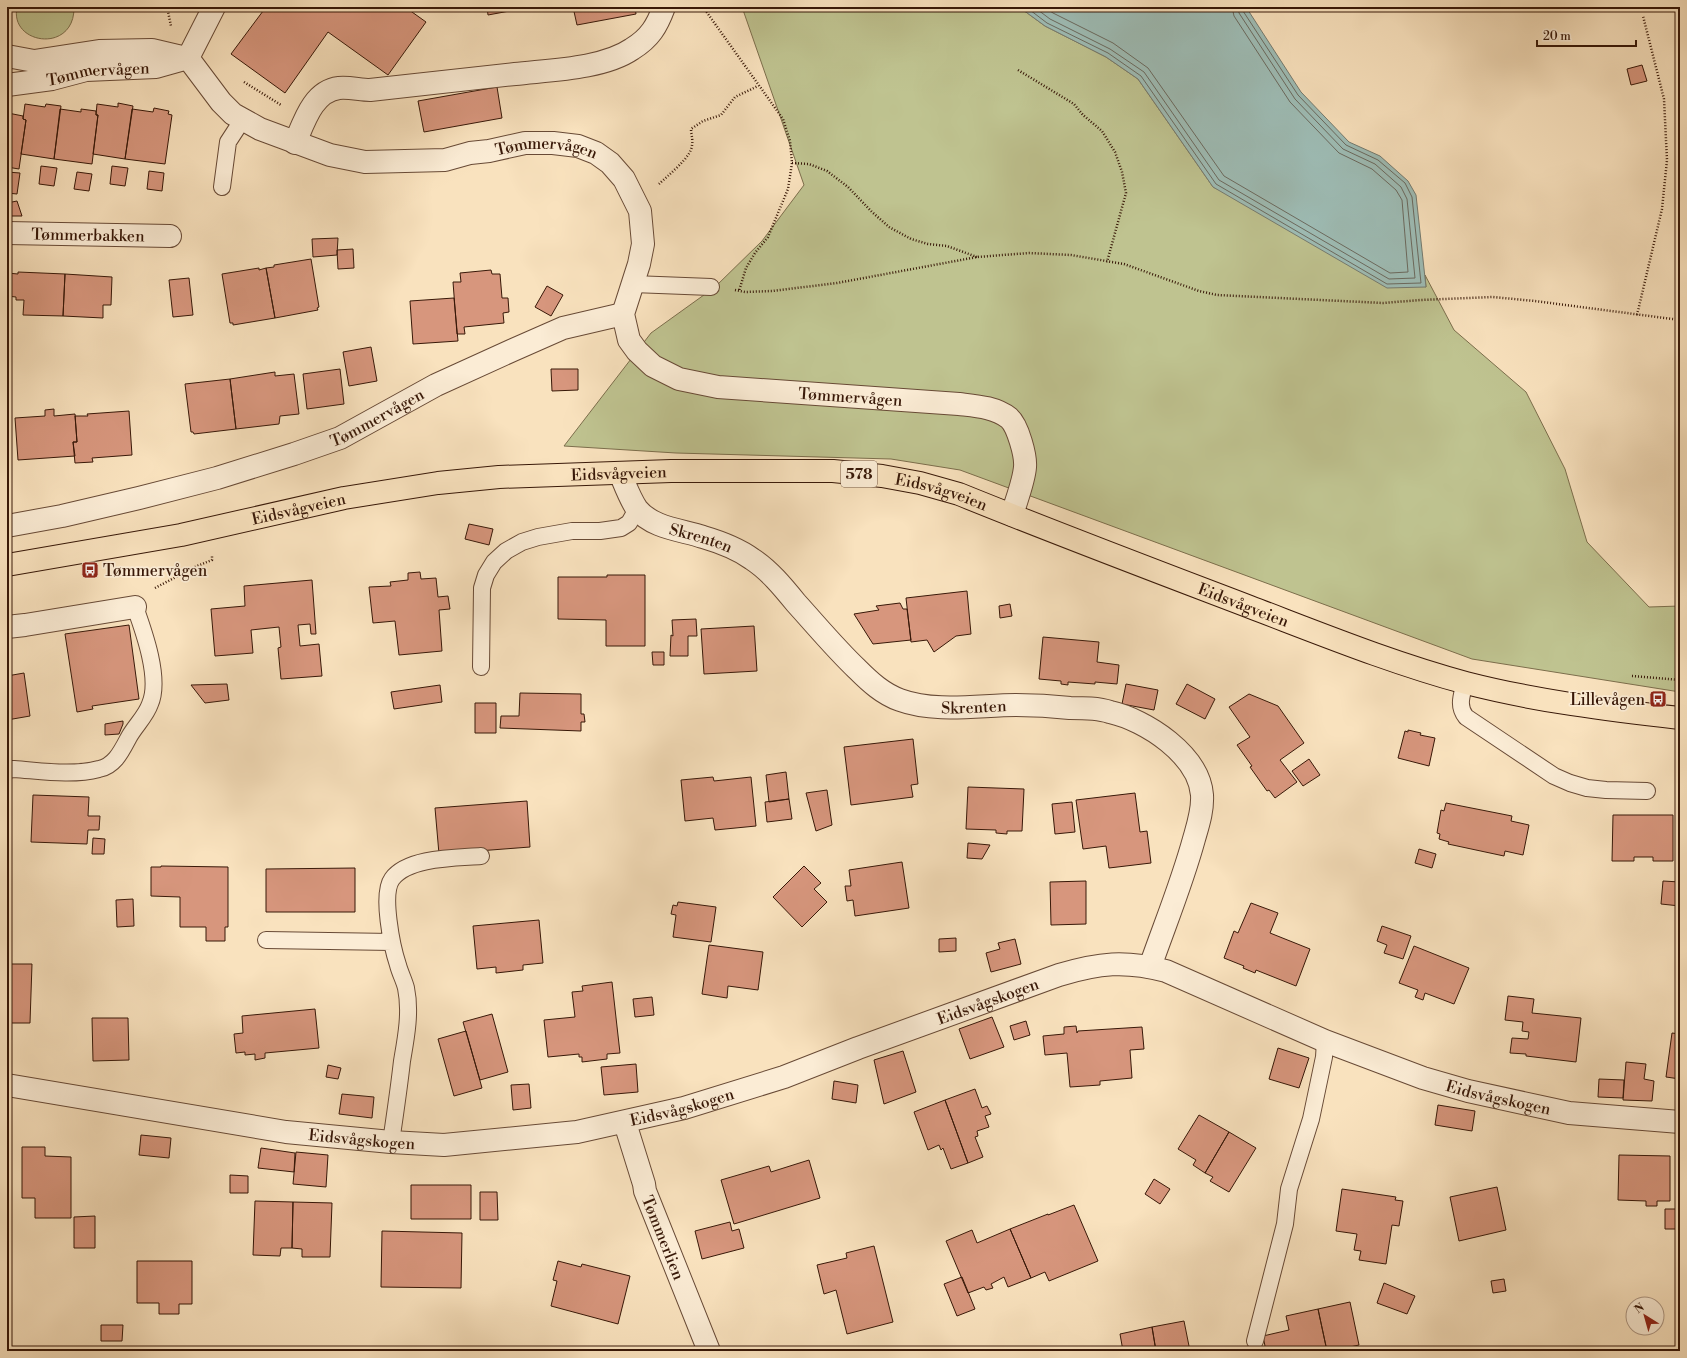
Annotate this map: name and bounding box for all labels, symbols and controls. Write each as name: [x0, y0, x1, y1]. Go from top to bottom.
scale bar: [1537, 22, 1636, 48]
text: 20 m: [1543, 29, 1571, 44]
street label: Tømmervågen: [45, 58, 150, 91]
street label: Tømmervågen: [493, 134, 601, 164]
street label: Tømmerbakken: [31, 224, 145, 247]
street label: Tømmervågen: [328, 384, 428, 452]
street label: Tømmervågen: [798, 384, 903, 411]
road number: 578: [841, 461, 877, 487]
street label: Eidsvågveien: [571, 462, 667, 485]
street label: Eidsvågveien: [893, 470, 991, 516]
street label: Eidsvågveien: [250, 489, 348, 530]
street label: Skrenten: [667, 519, 736, 558]
bus stop icon: Tømmervågen: [80, 560, 100, 580]
place label: Tømmervågen: [103, 561, 208, 581]
street label: Eidsvågveien: [1195, 579, 1292, 632]
bus stop icon: Lillevågen: [1648, 689, 1668, 709]
place label: Lillevågen: [1570, 690, 1645, 710]
street label: Skrenten: [941, 696, 1007, 718]
street label: Eidsvågskogen: [934, 974, 1042, 1029]
street label: Eidsvågskogen: [1443, 1076, 1553, 1120]
street label: Eidsvågskogen: [628, 1084, 737, 1131]
street label: Eidsvågskogen: [307, 1125, 416, 1154]
street label: Tømmerlien: [637, 1193, 689, 1283]
north arrow: [1625, 1296, 1665, 1336]
text: N: [1632, 1300, 1648, 1317]

